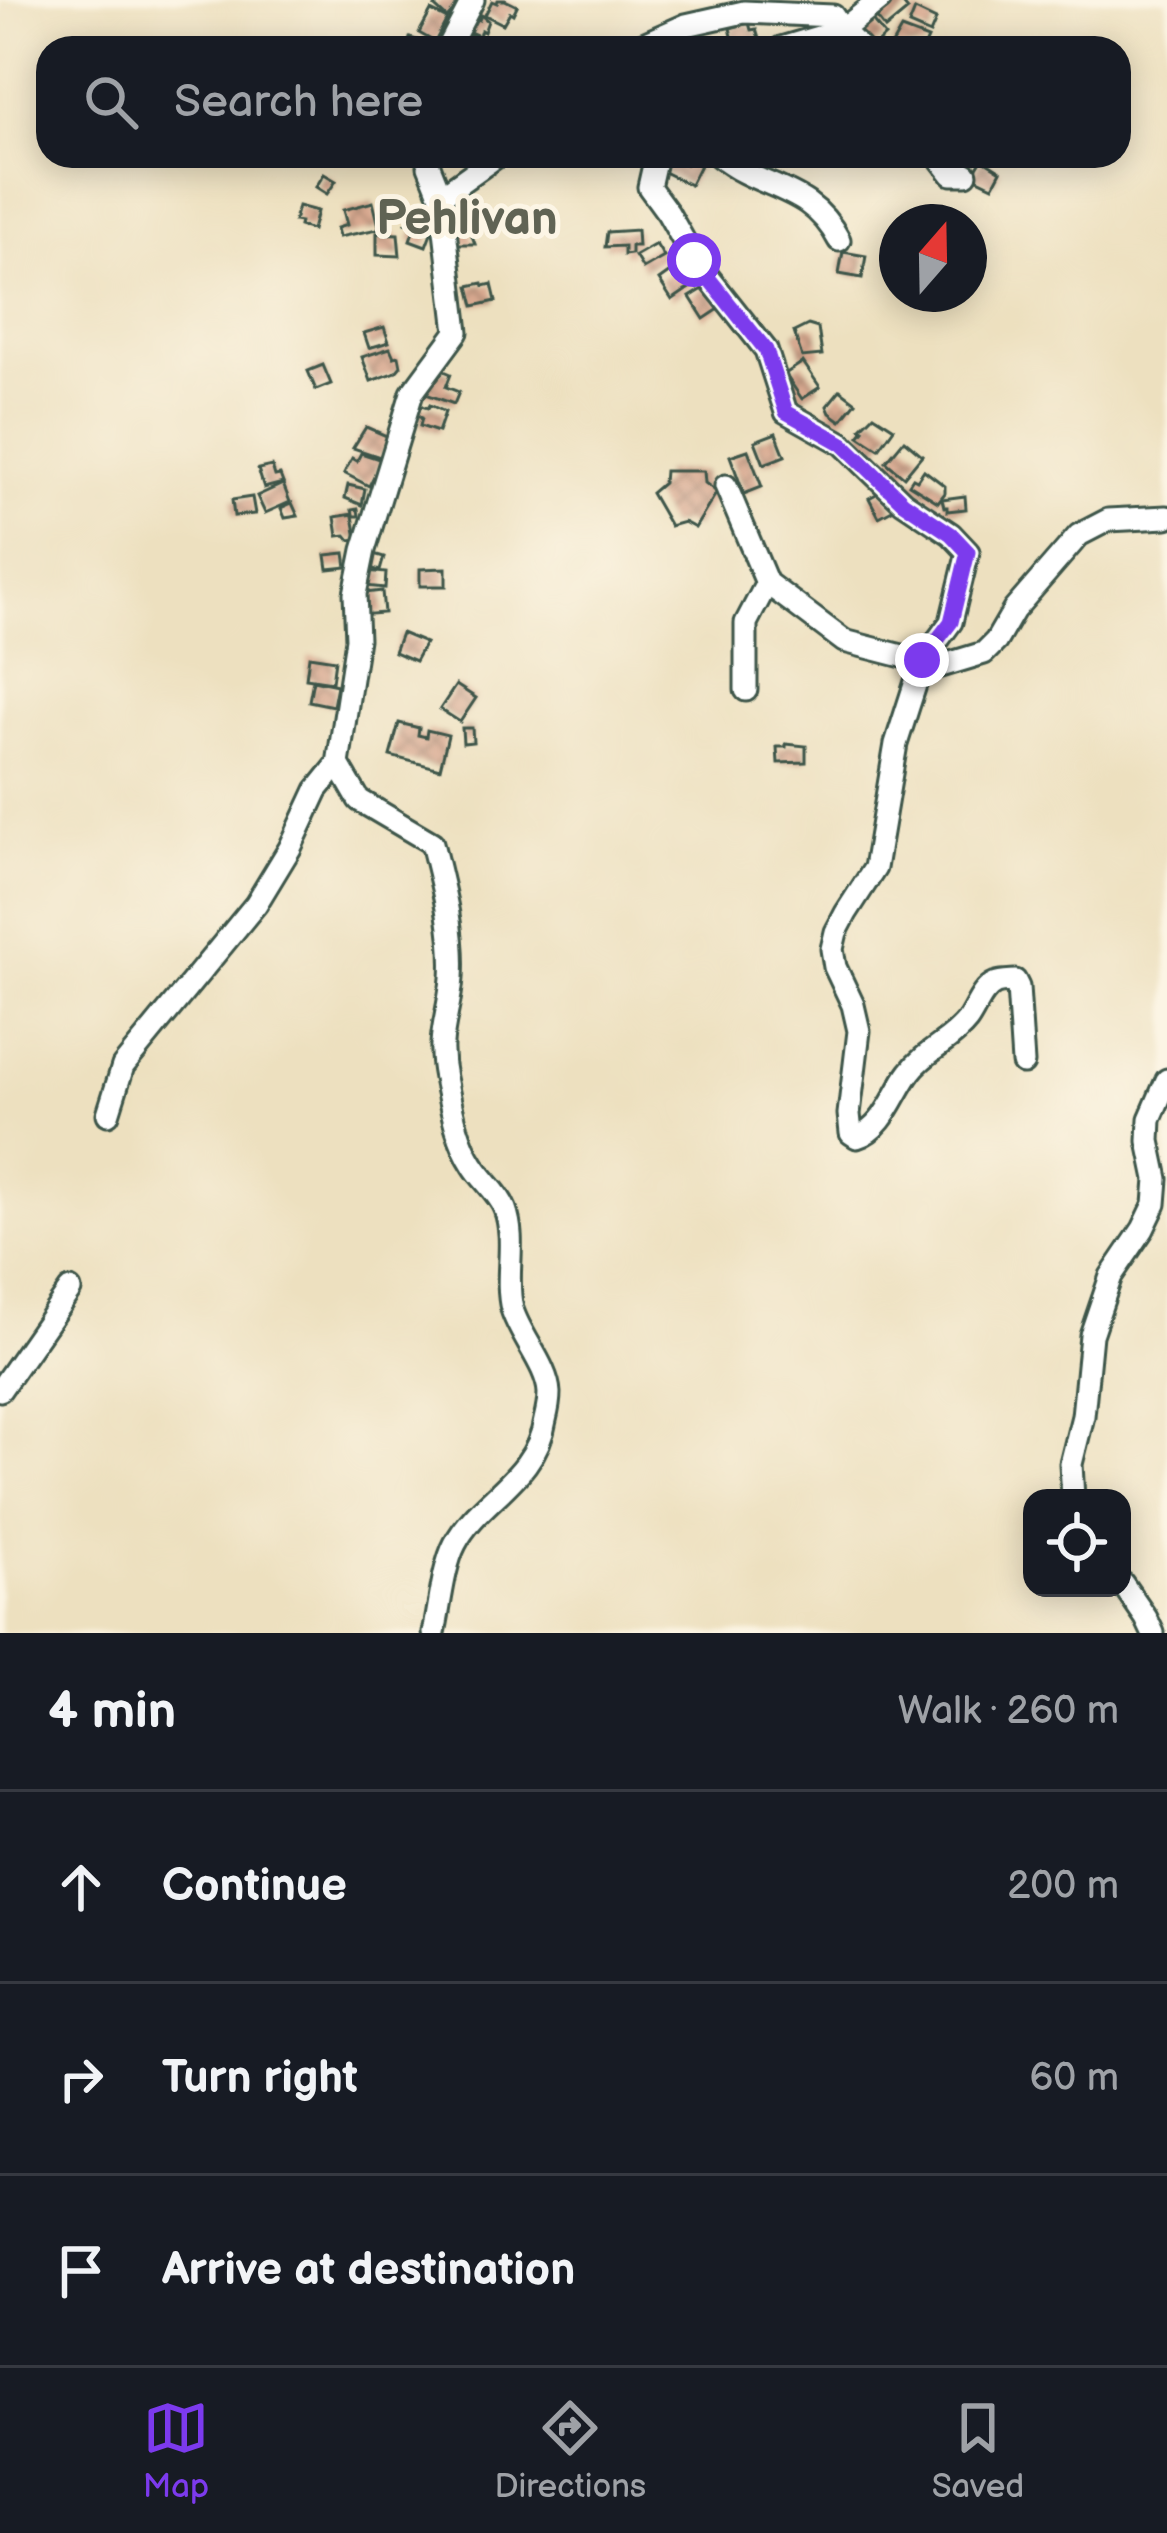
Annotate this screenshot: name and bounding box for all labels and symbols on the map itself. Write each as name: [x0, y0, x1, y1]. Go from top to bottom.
district label: Pehlivan: [376, 191, 558, 248]
north arrow: [879, 204, 987, 312]
route start: [667, 233, 721, 287]
route end: [895, 633, 949, 687]

